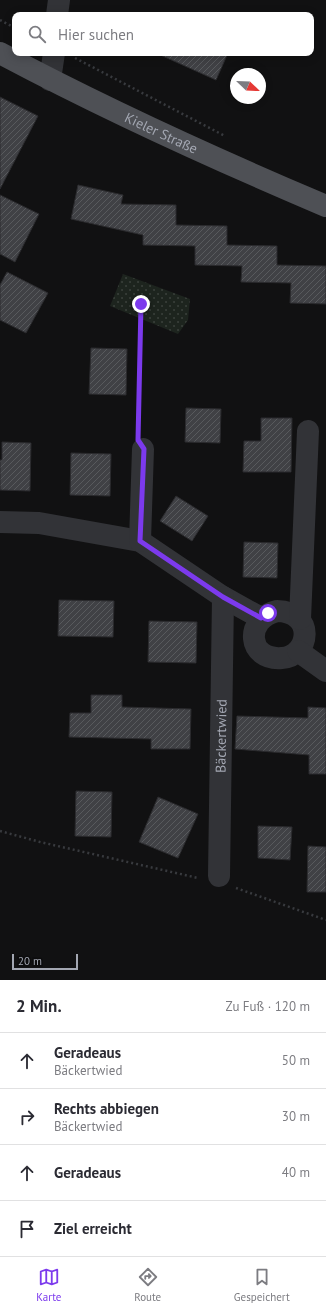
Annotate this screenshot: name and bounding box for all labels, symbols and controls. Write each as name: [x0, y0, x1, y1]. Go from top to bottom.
search box: [12, 12, 314, 56]
icon: search: [26, 23, 48, 45]
text: Hier suchen: [58, 25, 134, 44]
north arrow: [230, 68, 266, 104]
street label: Kieler Straße: [122, 108, 201, 158]
route end: [132, 295, 150, 313]
route start: [259, 604, 277, 622]
street label: Bäckertwied: [211, 699, 231, 773]
scale bar: [12, 952, 78, 971]
text: 20 m: [18, 954, 42, 968]
text: 2 Min.: [16, 995, 62, 1017]
text: Zu Fuß · 120 m: [226, 998, 310, 1015]
text: Geradeaus: [54, 1043, 121, 1062]
icon: ahead: [16, 1050, 38, 1072]
text: 50 m: [282, 1052, 310, 1069]
text: Bäckertwied: [54, 1062, 122, 1079]
text: Rechts abbiegen: [54, 1099, 159, 1118]
icon: right: [16, 1106, 38, 1128]
text: 30 m: [282, 1108, 310, 1125]
text: Bäckertwied: [54, 1118, 122, 1135]
icon: ahead: [16, 1162, 38, 1184]
text: Geradeaus: [54, 1163, 121, 1182]
text: 40 m: [282, 1164, 310, 1181]
icon: arrive: [16, 1218, 38, 1240]
text: Ziel erreicht: [54, 1219, 132, 1238]
tab: Karte: [36, 1266, 61, 1304]
tab: Route: [134, 1266, 161, 1304]
tab: Gespeichert: [234, 1266, 290, 1304]

